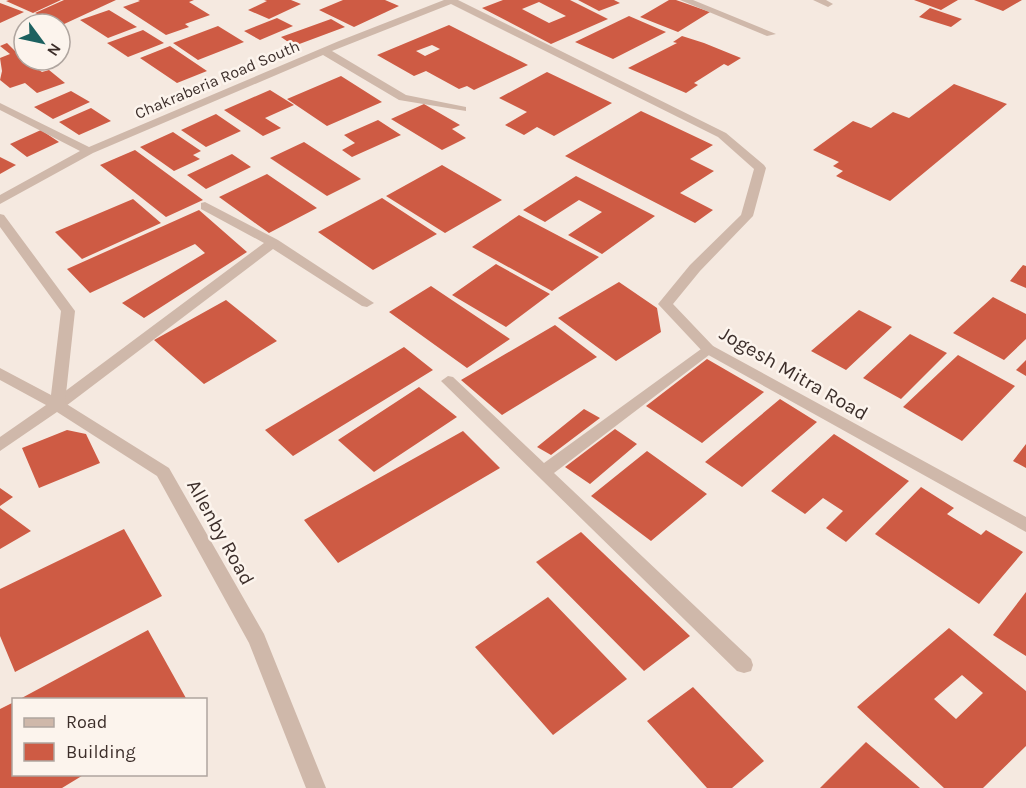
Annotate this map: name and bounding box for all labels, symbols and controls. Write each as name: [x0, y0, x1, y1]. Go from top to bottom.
north arrow: [12, 12, 72, 72]
street label: Chakraberia Road South: [132, 36, 302, 123]
text: N: [43, 40, 65, 60]
street label: Jogesh Mitra Road: [716, 322, 872, 425]
street label: Allenby Road: [182, 476, 259, 589]
legend: [12, 698, 207, 776]
text: Road: [66, 711, 107, 733]
text: Building: [66, 741, 136, 763]

